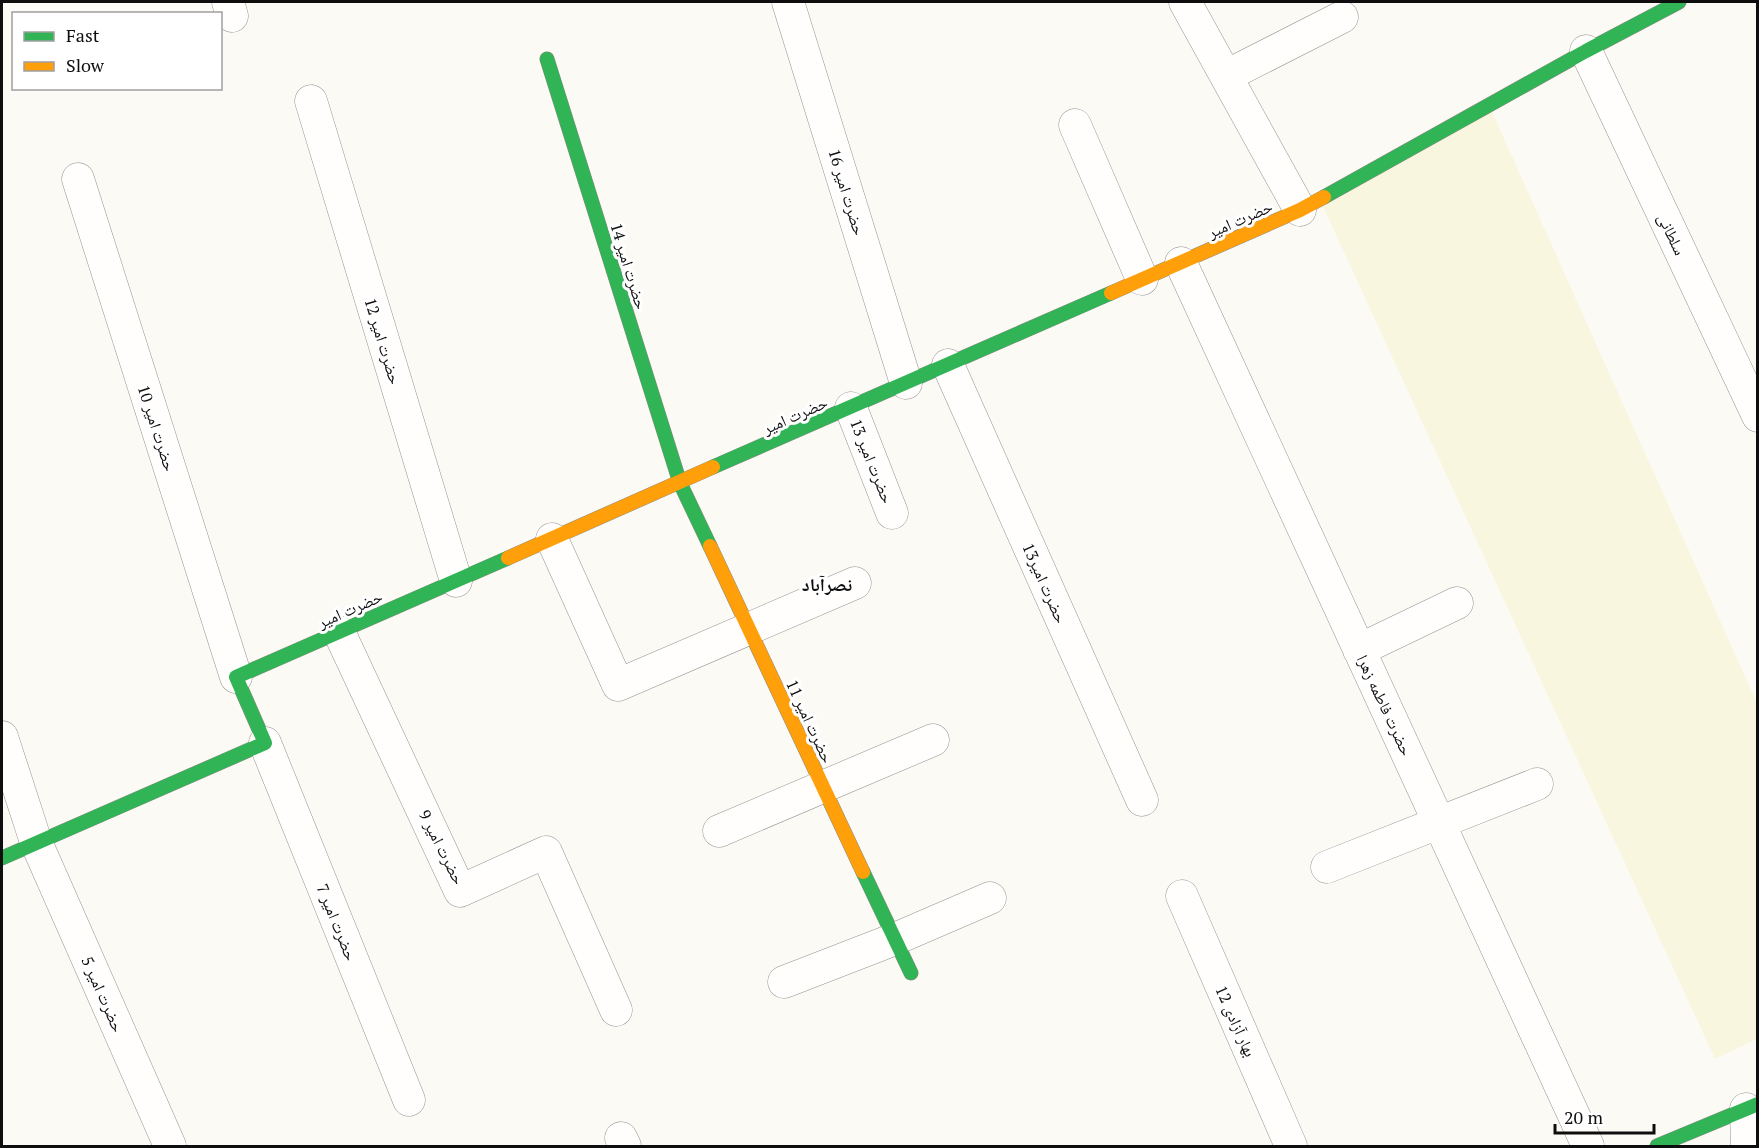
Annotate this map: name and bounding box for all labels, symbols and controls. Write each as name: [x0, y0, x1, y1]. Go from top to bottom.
legend: [12, 12, 222, 90]
text: Fast: [66, 23, 100, 47]
text: Slow: [66, 53, 105, 77]
street label: حضرت امیر 16: [823, 146, 871, 238]
street label: حضرت امیر: [1203, 195, 1276, 243]
street label: سلطانی: [1653, 209, 1691, 259]
street label: حضرت امیر 14: [605, 220, 653, 312]
street label: حضرت امیر 12: [359, 295, 407, 387]
street label: حضرت امیر 10: [133, 382, 181, 474]
street label: حضرت امیر: [758, 391, 831, 439]
street label: حضرت امیر 13: [845, 415, 899, 507]
street label: حضرت امیر13: [1018, 539, 1072, 627]
district label: نصرآباد: [802, 572, 852, 596]
street label: حضرت امیر: [313, 585, 386, 633]
street label: حضرت فاطمه زهرا: [1352, 651, 1418, 759]
street label: حضرت امیر 11: [781, 676, 839, 766]
street label: حضرت امیر 9: [414, 806, 470, 888]
street label: حضرت امیر 7: [312, 880, 362, 964]
street label: حضرت امیر 5: [76, 952, 130, 1036]
street label: بهار آزادی 12: [1211, 982, 1261, 1060]
scale bar: [1555, 1097, 1654, 1135]
text: 20 m: [1564, 1105, 1604, 1129]

